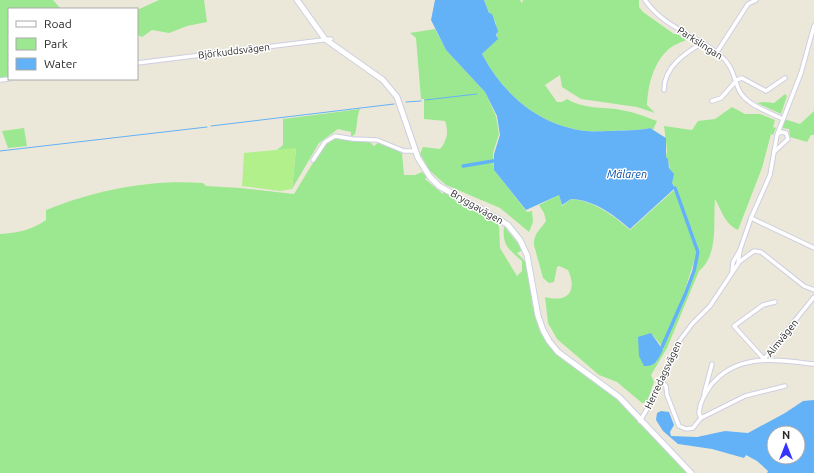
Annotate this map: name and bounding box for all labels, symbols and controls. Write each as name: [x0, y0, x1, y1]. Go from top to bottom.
legend: [8, 8, 138, 80]
text: Road: [44, 17, 72, 30]
street label: Parkslingan: [675, 24, 725, 62]
text: Park: [44, 37, 68, 50]
street label: Björkuddsvägen: [197, 41, 271, 61]
text: Water: [44, 57, 77, 70]
water label: Mälaren: [607, 168, 647, 180]
street label: Bryggavägen: [449, 188, 505, 226]
street label: Almvägen: [764, 317, 800, 359]
street label: Herredagsvägen: [642, 339, 684, 411]
north arrow: [766, 425, 806, 465]
text: N: [782, 429, 790, 441]

